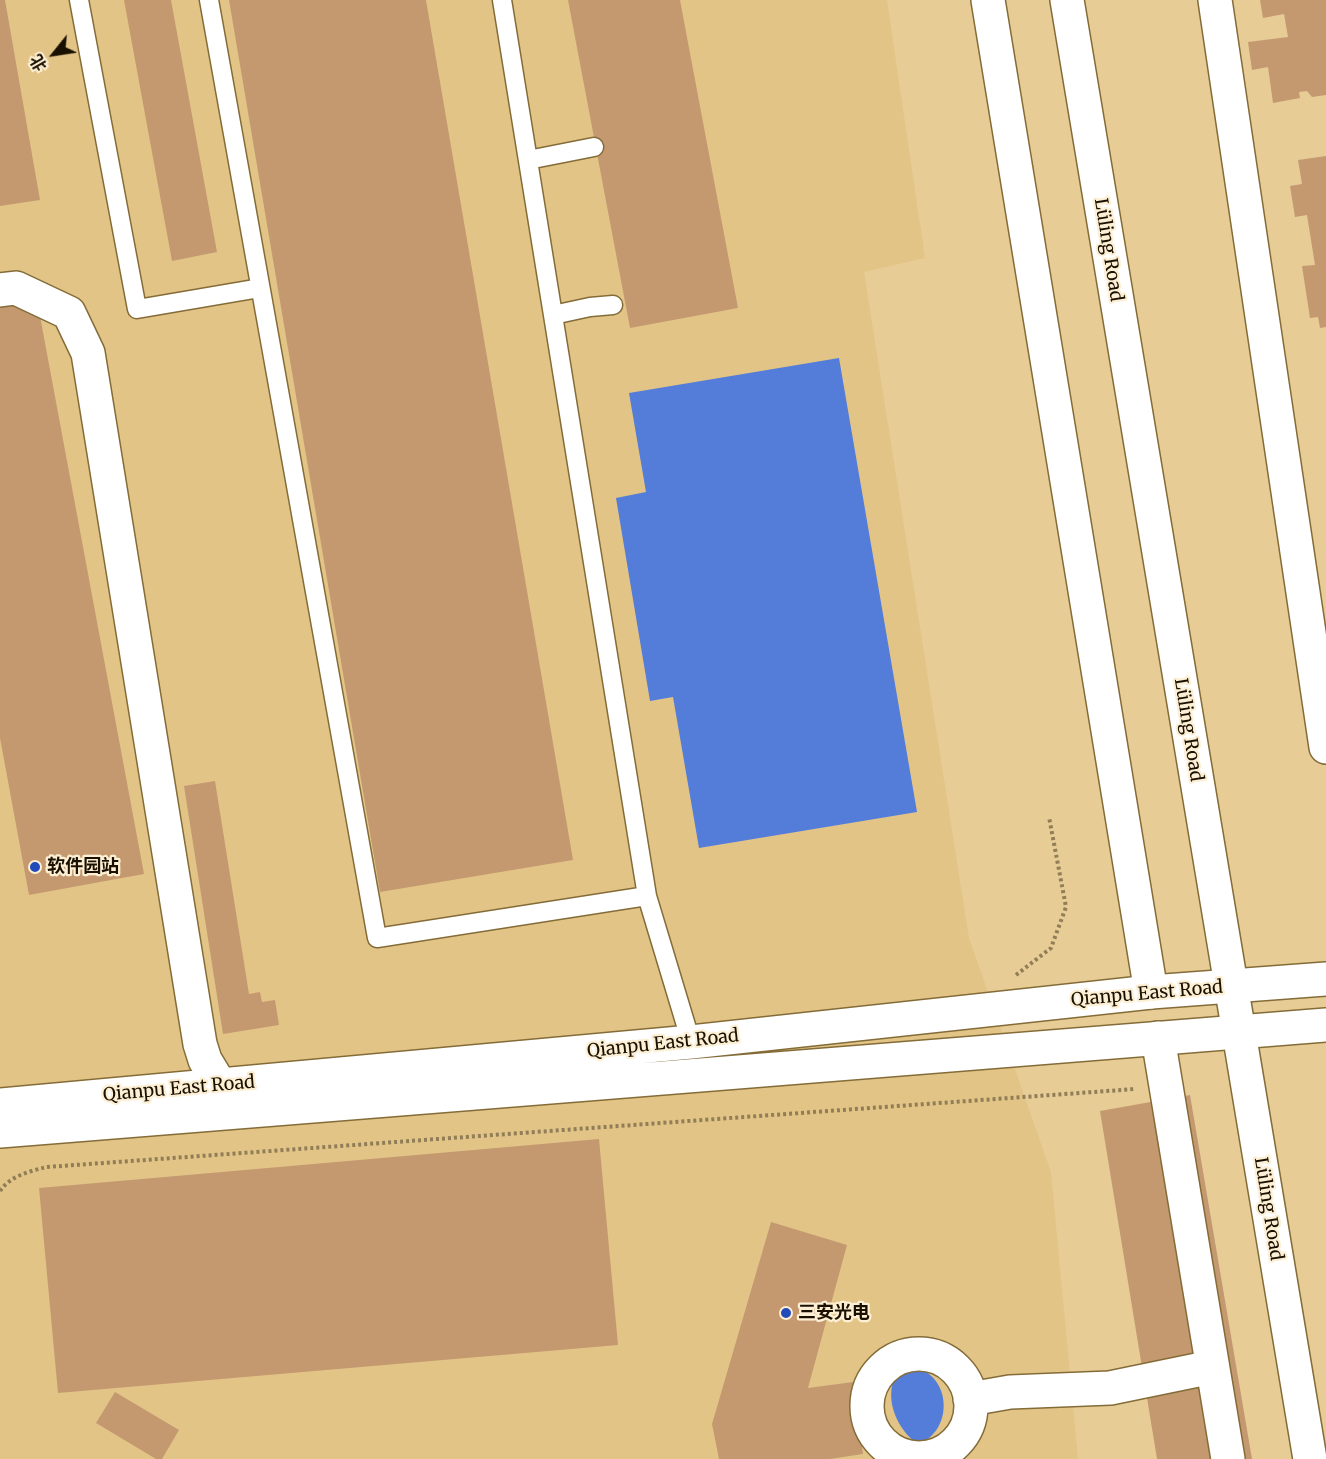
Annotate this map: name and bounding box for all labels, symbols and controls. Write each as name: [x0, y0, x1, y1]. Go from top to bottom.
north arrow: [24, 24, 84, 84]
text: 北: [26, 51, 51, 75]
street label: Lüling Road: [1089, 197, 1127, 303]
street label: Lüling Road: [1169, 677, 1207, 783]
place label: 软件园站: [47, 856, 119, 878]
marker: 软件园站: [28, 860, 42, 874]
street label: Qianpu East Road: [1070, 977, 1224, 1011]
street label: Qianpu East Road: [586, 1025, 740, 1063]
street label: Qianpu East Road: [102, 1072, 256, 1106]
street label: Lüling Road: [1249, 1156, 1287, 1262]
place label: 三安光电: [798, 1302, 870, 1324]
marker: 三安光电: [779, 1306, 793, 1320]

